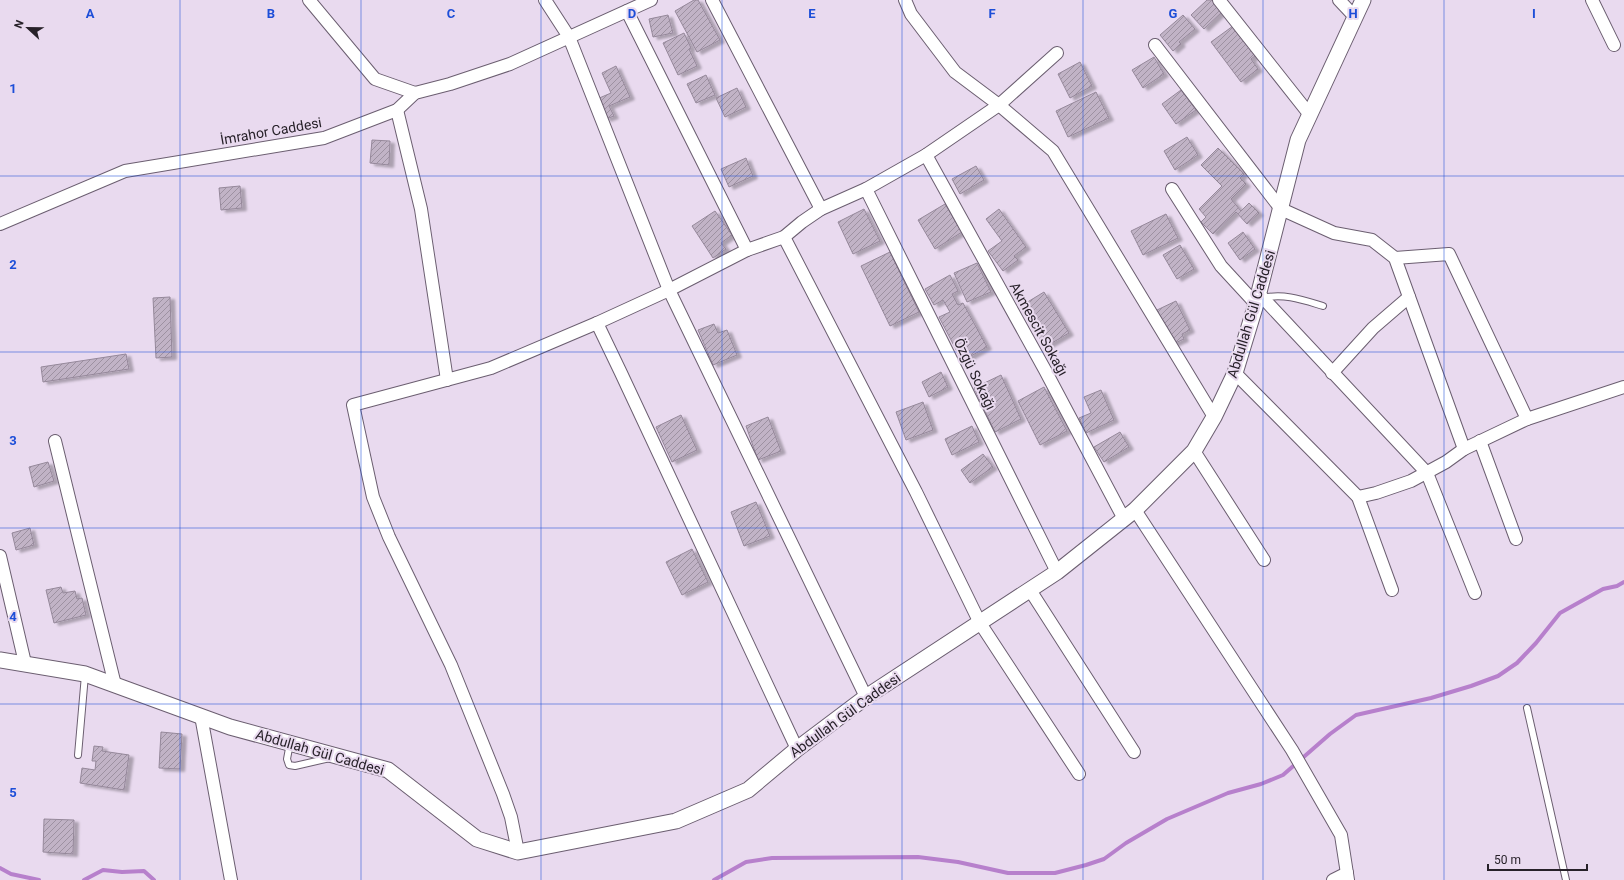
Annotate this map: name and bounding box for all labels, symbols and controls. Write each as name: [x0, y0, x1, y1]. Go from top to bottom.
text: A: [86, 6, 95, 21]
text: B: [267, 6, 275, 21]
text: C: [447, 6, 456, 21]
text: D: [628, 6, 636, 21]
text: E: [808, 6, 816, 21]
text: F: [988, 6, 996, 21]
text: G: [1169, 6, 1178, 21]
text: H: [1348, 6, 1358, 21]
text: I: [1532, 6, 1536, 21]
north arrow: [8, 8, 48, 48]
text: N: [12, 18, 27, 30]
text: 1: [9, 81, 17, 96]
street label: İmrahor Caddesi: [219, 114, 323, 148]
street label: Abdullah Gül Caddesi: [1224, 248, 1278, 380]
text: 2: [9, 257, 17, 272]
street label: Akmescit Sokağı: [1007, 280, 1071, 378]
street label: Özgü Sokağı: [951, 336, 999, 412]
text: 3: [9, 433, 17, 448]
text: 4: [9, 609, 17, 624]
street label: Abdullah Gül Caddesi: [787, 669, 903, 761]
street label: Abdullah Gül Caddesi: [254, 726, 386, 778]
text: 5: [9, 785, 17, 800]
scale bar: [1488, 846, 1587, 872]
text: 50 m: [1494, 853, 1521, 867]

